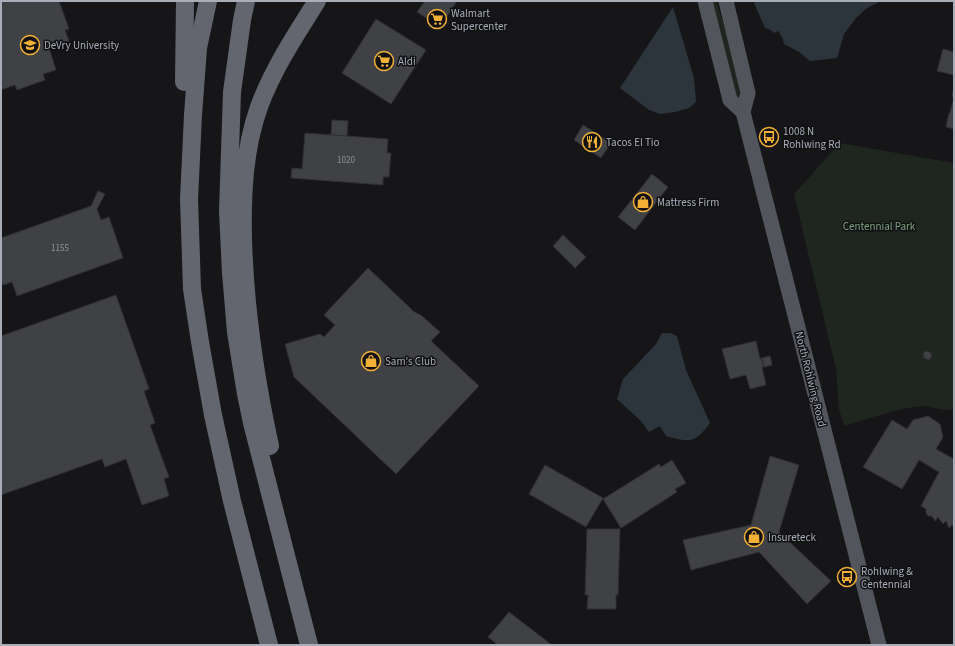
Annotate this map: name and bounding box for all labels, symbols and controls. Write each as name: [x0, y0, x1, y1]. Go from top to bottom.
place label: Walmart Supercenter: [451, 6, 507, 34]
supermarket icon: Walmart Supercenter: [426, 8, 448, 30]
school or university icon: DeVry University: [19, 34, 41, 56]
place label: DeVry University: [44, 38, 119, 53]
supermarket icon: Aldi: [373, 50, 395, 72]
place label: Aldi: [398, 54, 416, 69]
place label: 1008 N Rohlwing Rd: [783, 124, 841, 152]
bus stop icon: 1008 N Rohlwing Rd: [758, 126, 780, 148]
restaurant icon: Tacos El Tio: [581, 131, 603, 153]
place label: Tacos El Tio: [606, 135, 660, 150]
house number: 1020: [337, 154, 355, 167]
shop icon: Mattress Firm: [632, 191, 654, 213]
place label: Mattress Firm: [657, 195, 719, 210]
park label: Centennial Park: [843, 219, 916, 234]
house number: 1155: [51, 242, 69, 255]
street label: North Rohlwing Road: [791, 330, 830, 428]
shop icon: Sam's Club: [360, 350, 382, 372]
place label: Sam's Club: [385, 354, 436, 369]
shop icon: Insureteck: [743, 526, 765, 548]
place label: Insureteck: [768, 530, 817, 545]
place label: Rohlwing & Centennial: [861, 564, 913, 592]
bus stop icon: Rohlwing & Centennial: [836, 566, 858, 588]

